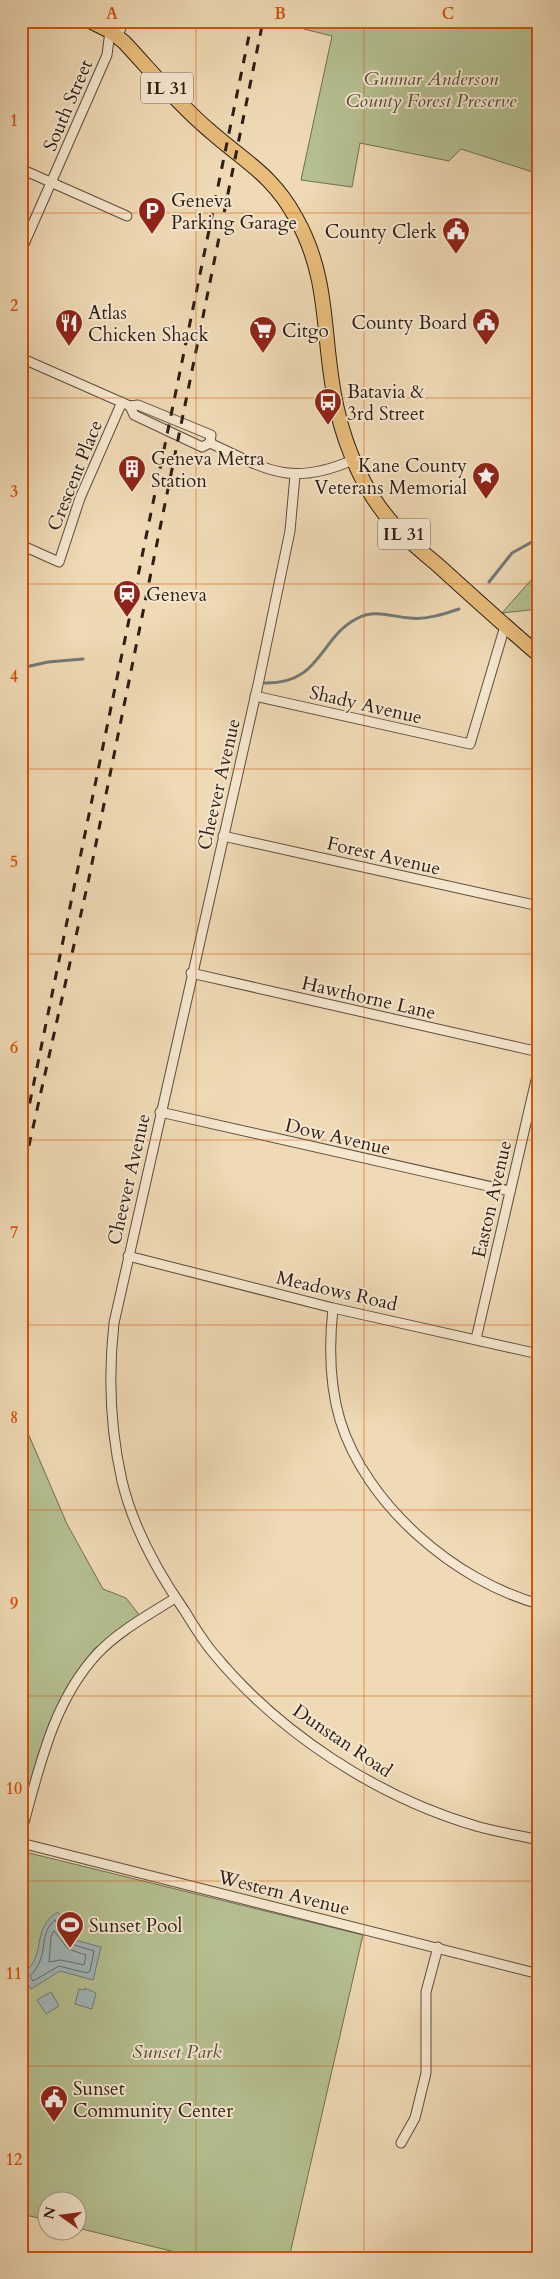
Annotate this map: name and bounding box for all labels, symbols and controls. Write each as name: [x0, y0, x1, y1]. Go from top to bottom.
text: A: [106, 3, 118, 25]
text: B: [274, 3, 286, 25]
text: C: [442, 3, 454, 25]
street label: South Street: [37, 55, 99, 155]
park label: Gunnar Anderson County Forest Preserve: [346, 66, 517, 114]
road number: IL 31: [141, 73, 193, 104]
text: 1: [10, 110, 18, 132]
place label: Geneva Parking Garage: [171, 188, 297, 236]
parking icon: Geneva Parking Garage: [137, 196, 167, 235]
public building icon: County Clerk: [441, 216, 471, 255]
place label: County Clerk: [325, 219, 438, 245]
text: 2: [10, 295, 18, 317]
place label: Atlas Chicken Shack: [88, 300, 209, 348]
public building icon: County Board: [471, 307, 501, 346]
restaurant icon: Atlas Chicken Shack: [54, 308, 84, 347]
place label: County Board: [351, 310, 467, 336]
supermarket icon: Citgo: [248, 315, 278, 354]
place label: Citgo: [282, 318, 329, 344]
place label: Batavia & 3rd Street: [347, 379, 425, 427]
bus stop icon: Batavia & 3rd Street: [313, 387, 343, 426]
street label: Crescent Place: [41, 416, 109, 535]
place label: Geneva Metra Station: [151, 446, 265, 494]
place label: Kane County Veterans Memorial: [314, 453, 467, 501]
building icon: Geneva Metra Station: [117, 454, 147, 493]
place icon: Kane County Veterans Memorial: [471, 461, 501, 500]
text: 3: [10, 481, 18, 503]
road number: IL 31: [378, 518, 430, 550]
station icon: Geneva: [112, 579, 142, 618]
place label: Geneva: [146, 582, 207, 608]
text: 4: [10, 666, 18, 688]
street label: Shady Avenue: [307, 679, 425, 731]
street label: Cheever Avenue: [191, 716, 247, 852]
street label: Forest Avenue: [324, 830, 443, 882]
text: 5: [10, 851, 18, 873]
street label: Hawthorne Lane: [299, 970, 438, 1026]
text: 6: [10, 1037, 18, 1059]
street label: Cheever Avenue: [101, 1111, 157, 1247]
street label: Dow Avenue: [282, 1112, 393, 1162]
street label: Easton Avenue: [466, 1138, 518, 1261]
text: 7: [10, 1222, 18, 1244]
street label: Meadows Road: [274, 1264, 400, 1318]
text: 8: [10, 1407, 18, 1429]
text: 9: [10, 1593, 18, 1615]
street label: Dunstan Road: [288, 1698, 397, 1784]
text: 10: [6, 1778, 22, 1800]
street label: Western Avenue: [214, 1864, 352, 1922]
sports icon: Sunset Pool: [55, 1910, 85, 1949]
place label: Sunset Pool: [89, 1913, 183, 1939]
text: 11: [6, 1963, 22, 1985]
park label: Sunset Park: [132, 2039, 222, 2065]
place label: Sunset Community Center: [73, 2076, 233, 2124]
public building icon: Sunset Community Center: [39, 2084, 69, 2123]
text: 12: [6, 2149, 22, 2171]
north arrow: [38, 2192, 88, 2242]
text: N: [39, 2205, 61, 2221]

